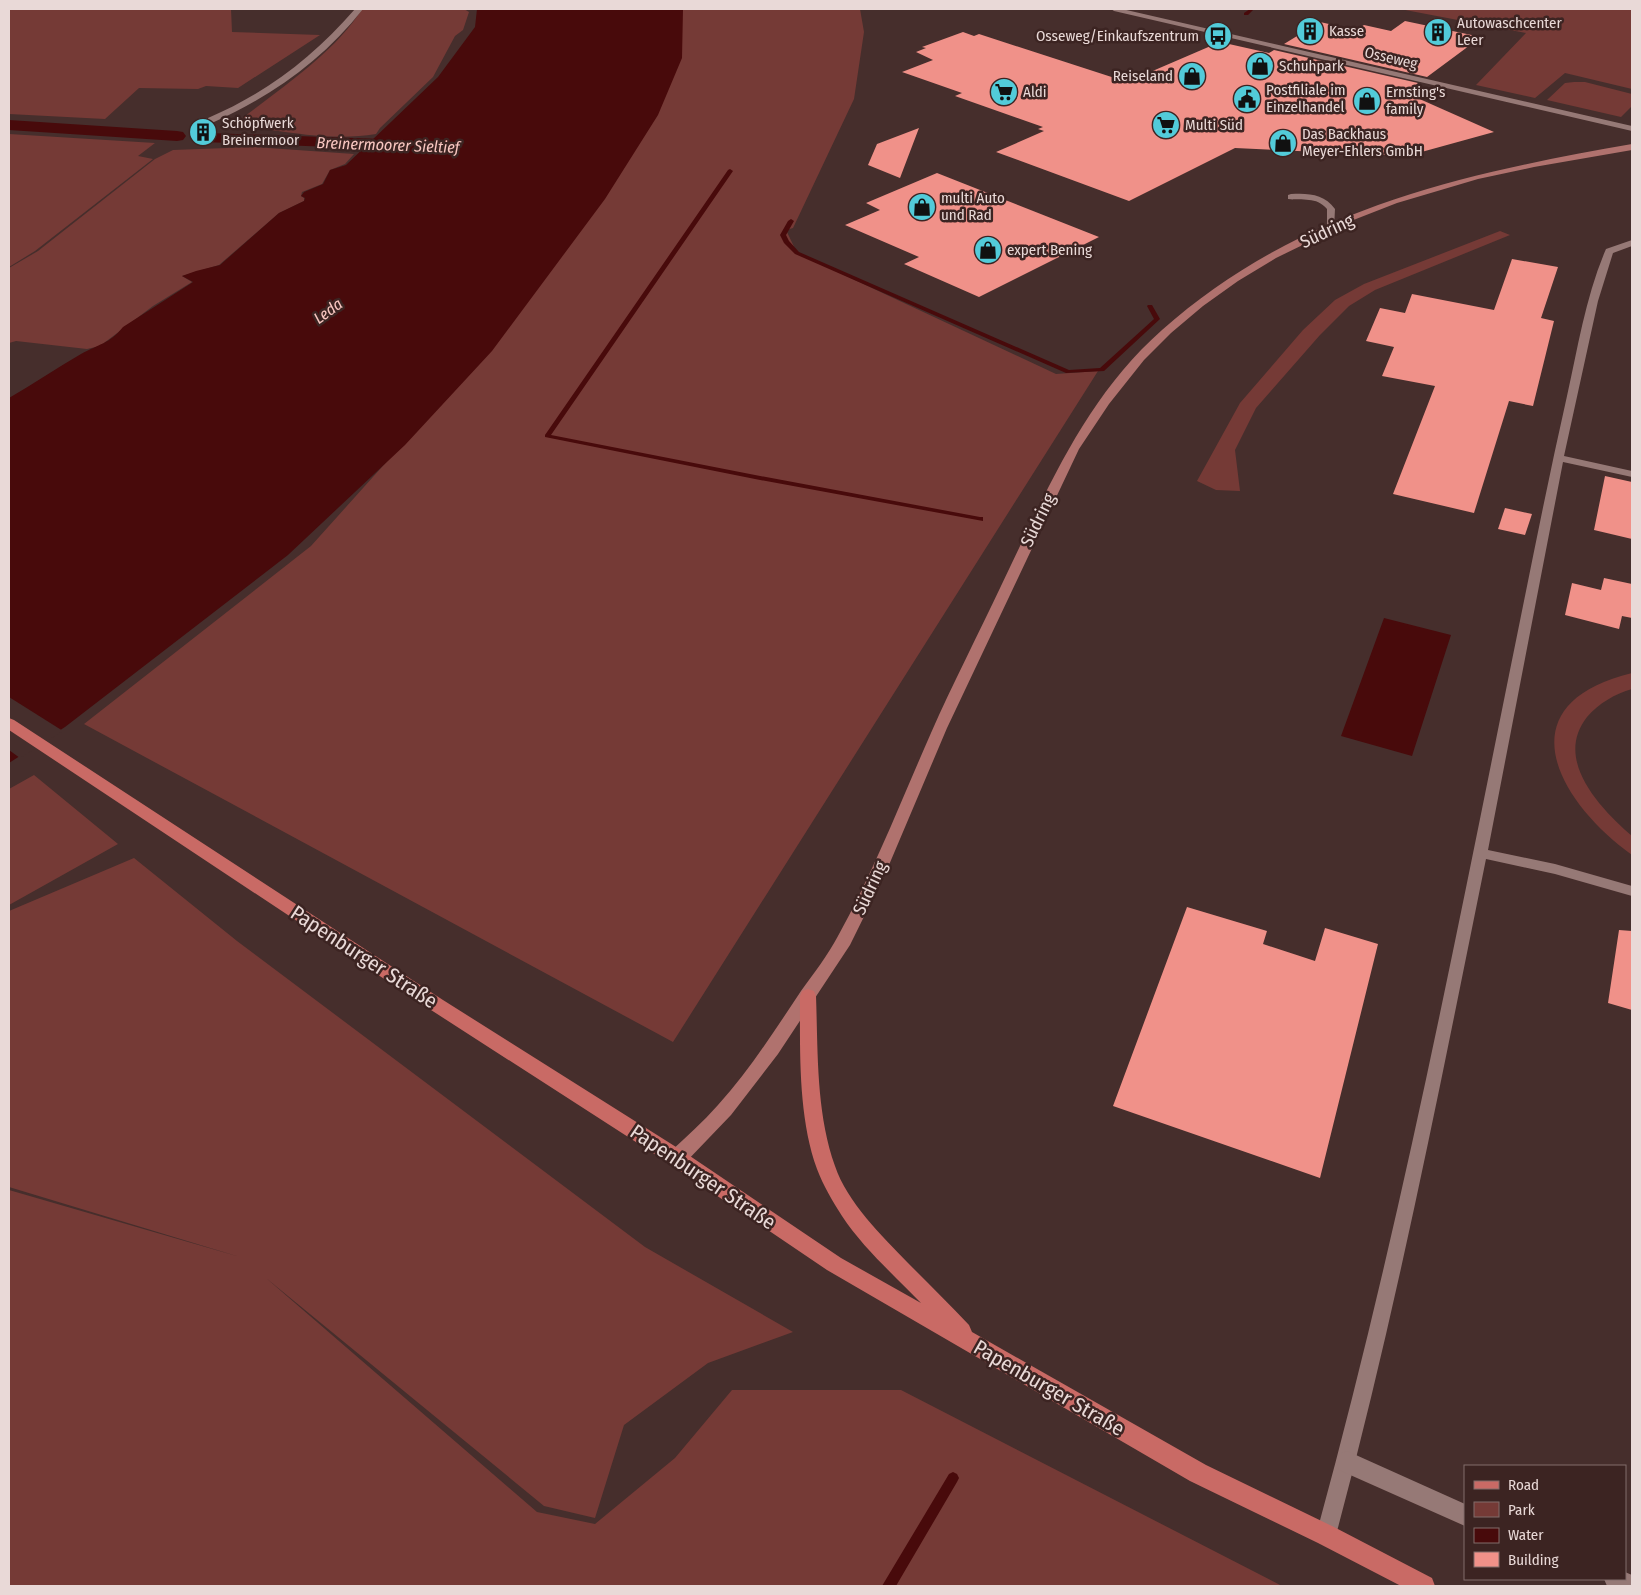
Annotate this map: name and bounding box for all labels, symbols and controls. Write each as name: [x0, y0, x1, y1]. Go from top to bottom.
place label: Autowaschcenter Leer: [1457, 14, 1562, 49]
building icon: Kasse: [1295, 16, 1325, 46]
building icon: Autowaschcenter Leer: [1423, 17, 1453, 47]
bus stop icon: Osseweg/Einkaufszentrum: [1203, 21, 1233, 51]
place label: Kasse: [1329, 22, 1364, 40]
place label: Osseweg/Einkaufszentrum: [1036, 27, 1199, 45]
street label: Osseweg: [1363, 43, 1419, 73]
shop icon: Schuhpark: [1245, 51, 1275, 81]
place label: Schuhpark: [1279, 57, 1344, 75]
shop icon: Reiseland: [1177, 61, 1207, 91]
place label: Reiseland: [1113, 67, 1173, 85]
supermarket icon: Aldi: [989, 77, 1019, 107]
place label: Postfiliale im Einzelhandel: [1266, 81, 1346, 116]
place label: Aldi: [1023, 83, 1047, 101]
place label: Ernsting's family: [1386, 83, 1445, 118]
public building icon: Postfiliale im Einzelhandel: [1232, 84, 1262, 114]
shop icon: Ernsting's family: [1352, 86, 1382, 116]
supermarket icon: Multi Süd: [1151, 110, 1181, 140]
place label: Schöpfwerk Breinermoor: [222, 114, 300, 149]
place label: Multi Süd: [1185, 116, 1243, 134]
building icon: Schöpfwerk Breinermoor: [188, 117, 218, 147]
place label: Das Backhaus Meyer-Ehlers GmbH: [1302, 125, 1423, 160]
shop icon: Das Backhaus Meyer-Ehlers GmbH: [1268, 128, 1298, 158]
water label: Breinermoorer Sieltief: [316, 133, 462, 157]
place label: multi Auto und Rad: [941, 189, 1005, 224]
shop icon: multi Auto und Rad: [907, 192, 937, 222]
street label: Südring: [1297, 209, 1358, 253]
shop icon: expert Bening: [973, 235, 1003, 265]
place label: expert Bening: [1007, 241, 1092, 259]
water label: Leda: [310, 294, 346, 328]
street label: Südring: [1016, 489, 1061, 550]
street label: Südring: [848, 857, 892, 918]
street label: Papenburger Straße: [286, 900, 442, 1014]
street label: Papenburger Straße: [625, 1119, 781, 1235]
street label: Papenburger Straße: [969, 1334, 1129, 1442]
legend: [1464, 1465, 1626, 1580]
text: Road: [1508, 1476, 1539, 1494]
text: Park: [1508, 1501, 1535, 1519]
text: Water: [1508, 1526, 1544, 1544]
text: Building: [1508, 1551, 1559, 1569]

